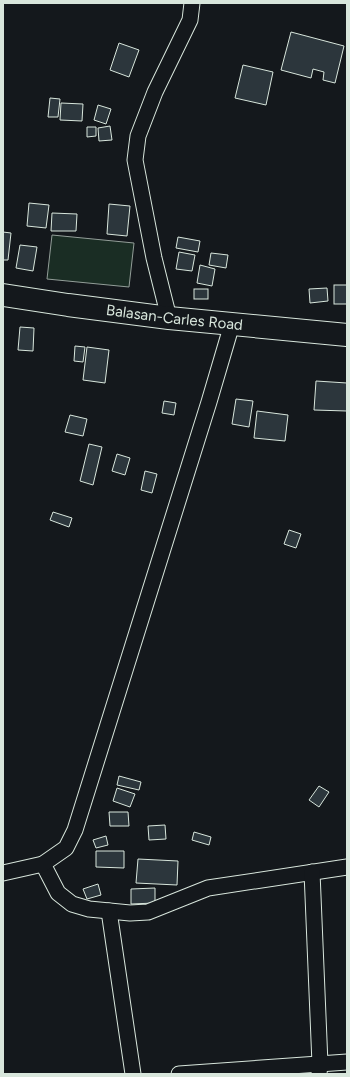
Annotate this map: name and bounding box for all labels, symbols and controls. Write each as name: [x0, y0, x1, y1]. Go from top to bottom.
street label: Balasan-Carles Road: [105, 301, 244, 334]

